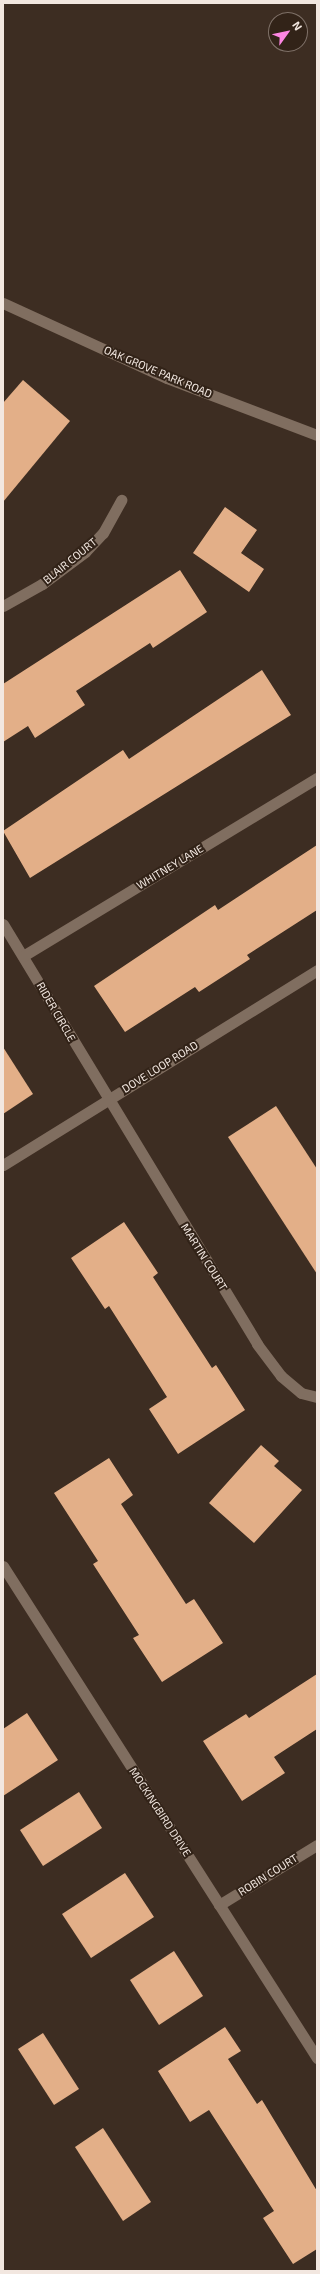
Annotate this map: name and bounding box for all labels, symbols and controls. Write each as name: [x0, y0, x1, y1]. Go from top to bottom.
north arrow: [268, 12, 308, 52]
text: N: [290, 19, 305, 33]
street label: OAK GROVE PARK ROAD: [102, 343, 214, 401]
street label: BLAIR COURT: [40, 535, 100, 587]
street label: WHITNEY LANE: [134, 842, 206, 892]
street label: RIDER CIRCLE: [34, 980, 78, 1044]
street label: DOVE LOOP ROAD: [120, 1038, 200, 1096]
street label: MARTIN COURT: [178, 1221, 230, 1293]
street label: MOCKINGBIRD DRIVE: [126, 1765, 194, 1859]
street label: ROBIN COURT: [236, 1851, 300, 1899]

